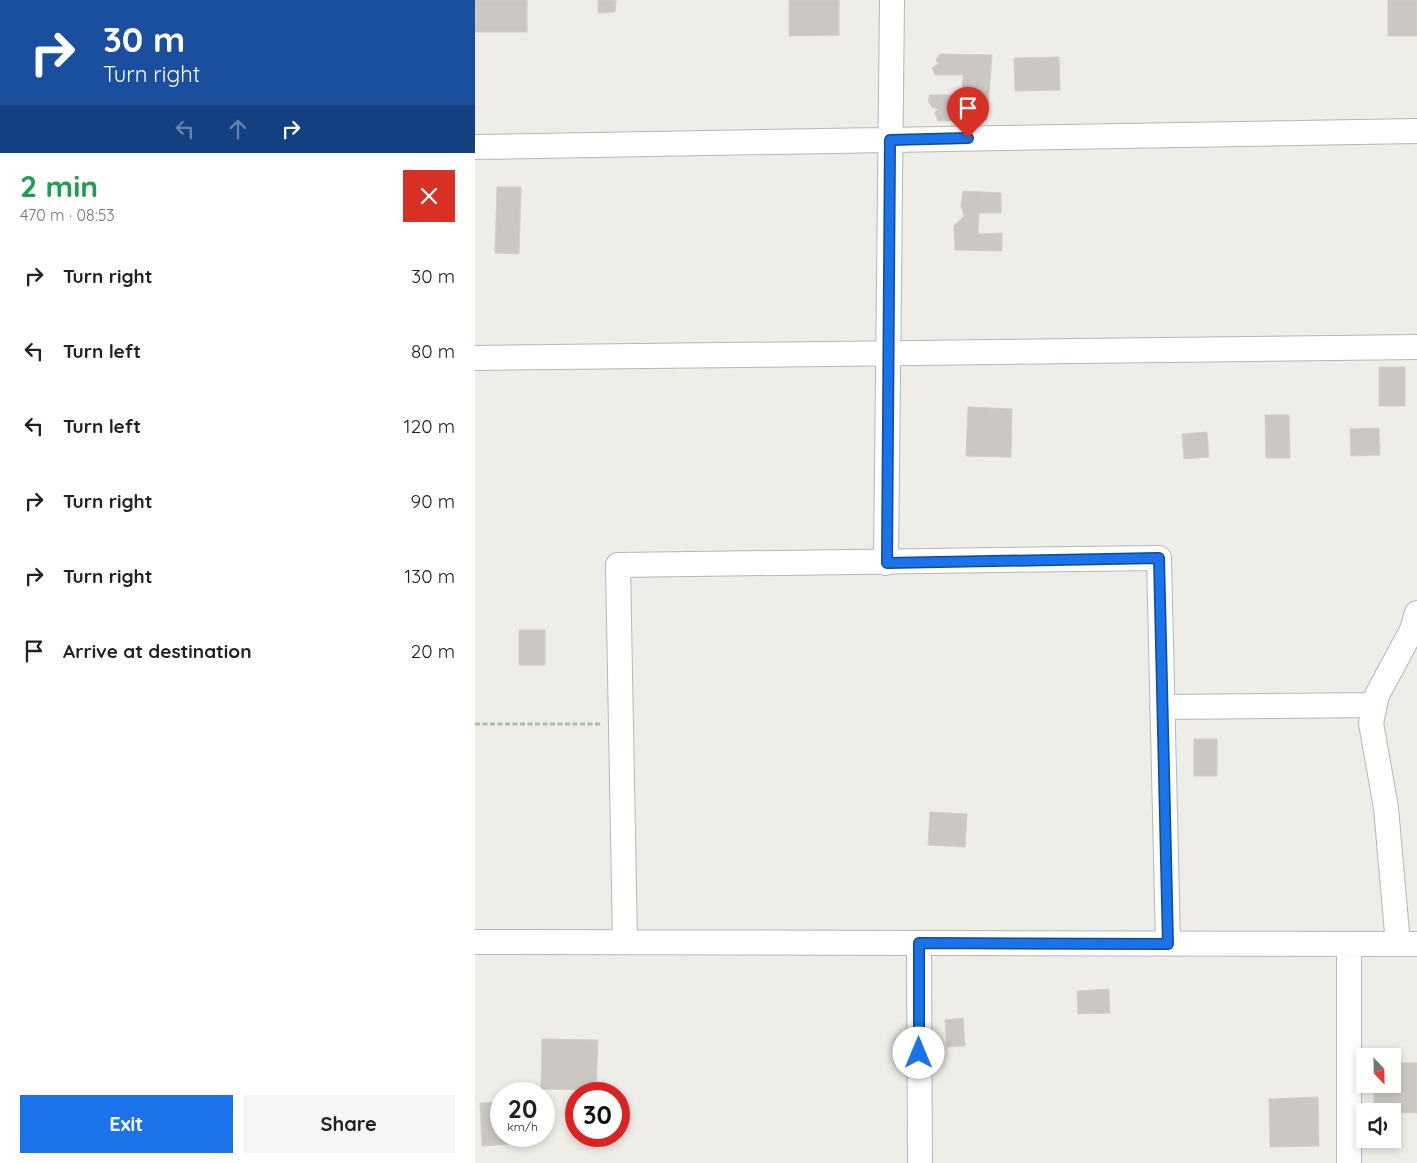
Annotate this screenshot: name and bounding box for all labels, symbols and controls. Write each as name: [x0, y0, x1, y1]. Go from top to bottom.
text: 30 m: [103, 17, 185, 61]
icon: right: [20, 20, 85, 85]
text: Turn right: [103, 60, 200, 88]
pin: [947, 87, 989, 138]
icon: arrive: [954, 94, 982, 122]
icon: left: [171, 115, 199, 143]
icon: ahead: [224, 115, 252, 143]
icon: right: [277, 115, 305, 143]
text: 2 min: [20, 167, 98, 205]
button: close: [403, 170, 455, 222]
text: 470 m · 08:53: [20, 205, 115, 225]
icon: right: [20, 262, 48, 290]
text: Turn right: [63, 264, 152, 288]
text: 30 m: [411, 264, 455, 288]
icon: left: [20, 337, 48, 365]
text: Turn left: [63, 339, 141, 363]
text: 80 m: [411, 339, 455, 363]
icon: left: [20, 412, 48, 440]
text: Turn left: [63, 414, 141, 438]
text: 120 m: [404, 414, 455, 438]
icon: right: [20, 487, 48, 515]
text: Turn right: [63, 489, 152, 513]
text: 90 m: [411, 489, 455, 513]
icon: right: [20, 562, 48, 590]
text: Turn right: [63, 564, 152, 588]
text: 130 m: [404, 564, 455, 588]
icon: arrive: [20, 637, 48, 665]
text: Arrive at destination: [63, 639, 252, 663]
text: 20 m: [411, 639, 455, 663]
position arrow: [892, 1026, 944, 1078]
north arrow: [1356, 1048, 1401, 1092]
map controls: [1356, 1048, 1401, 1148]
speed limit sign: 30: [565, 1082, 630, 1147]
text: 20: [508, 1093, 537, 1124]
button: Exit: [20, 1095, 233, 1153]
button: Share: [243, 1095, 455, 1153]
button: sound: [1356, 1103, 1401, 1148]
text: km/h: [507, 1119, 538, 1134]

